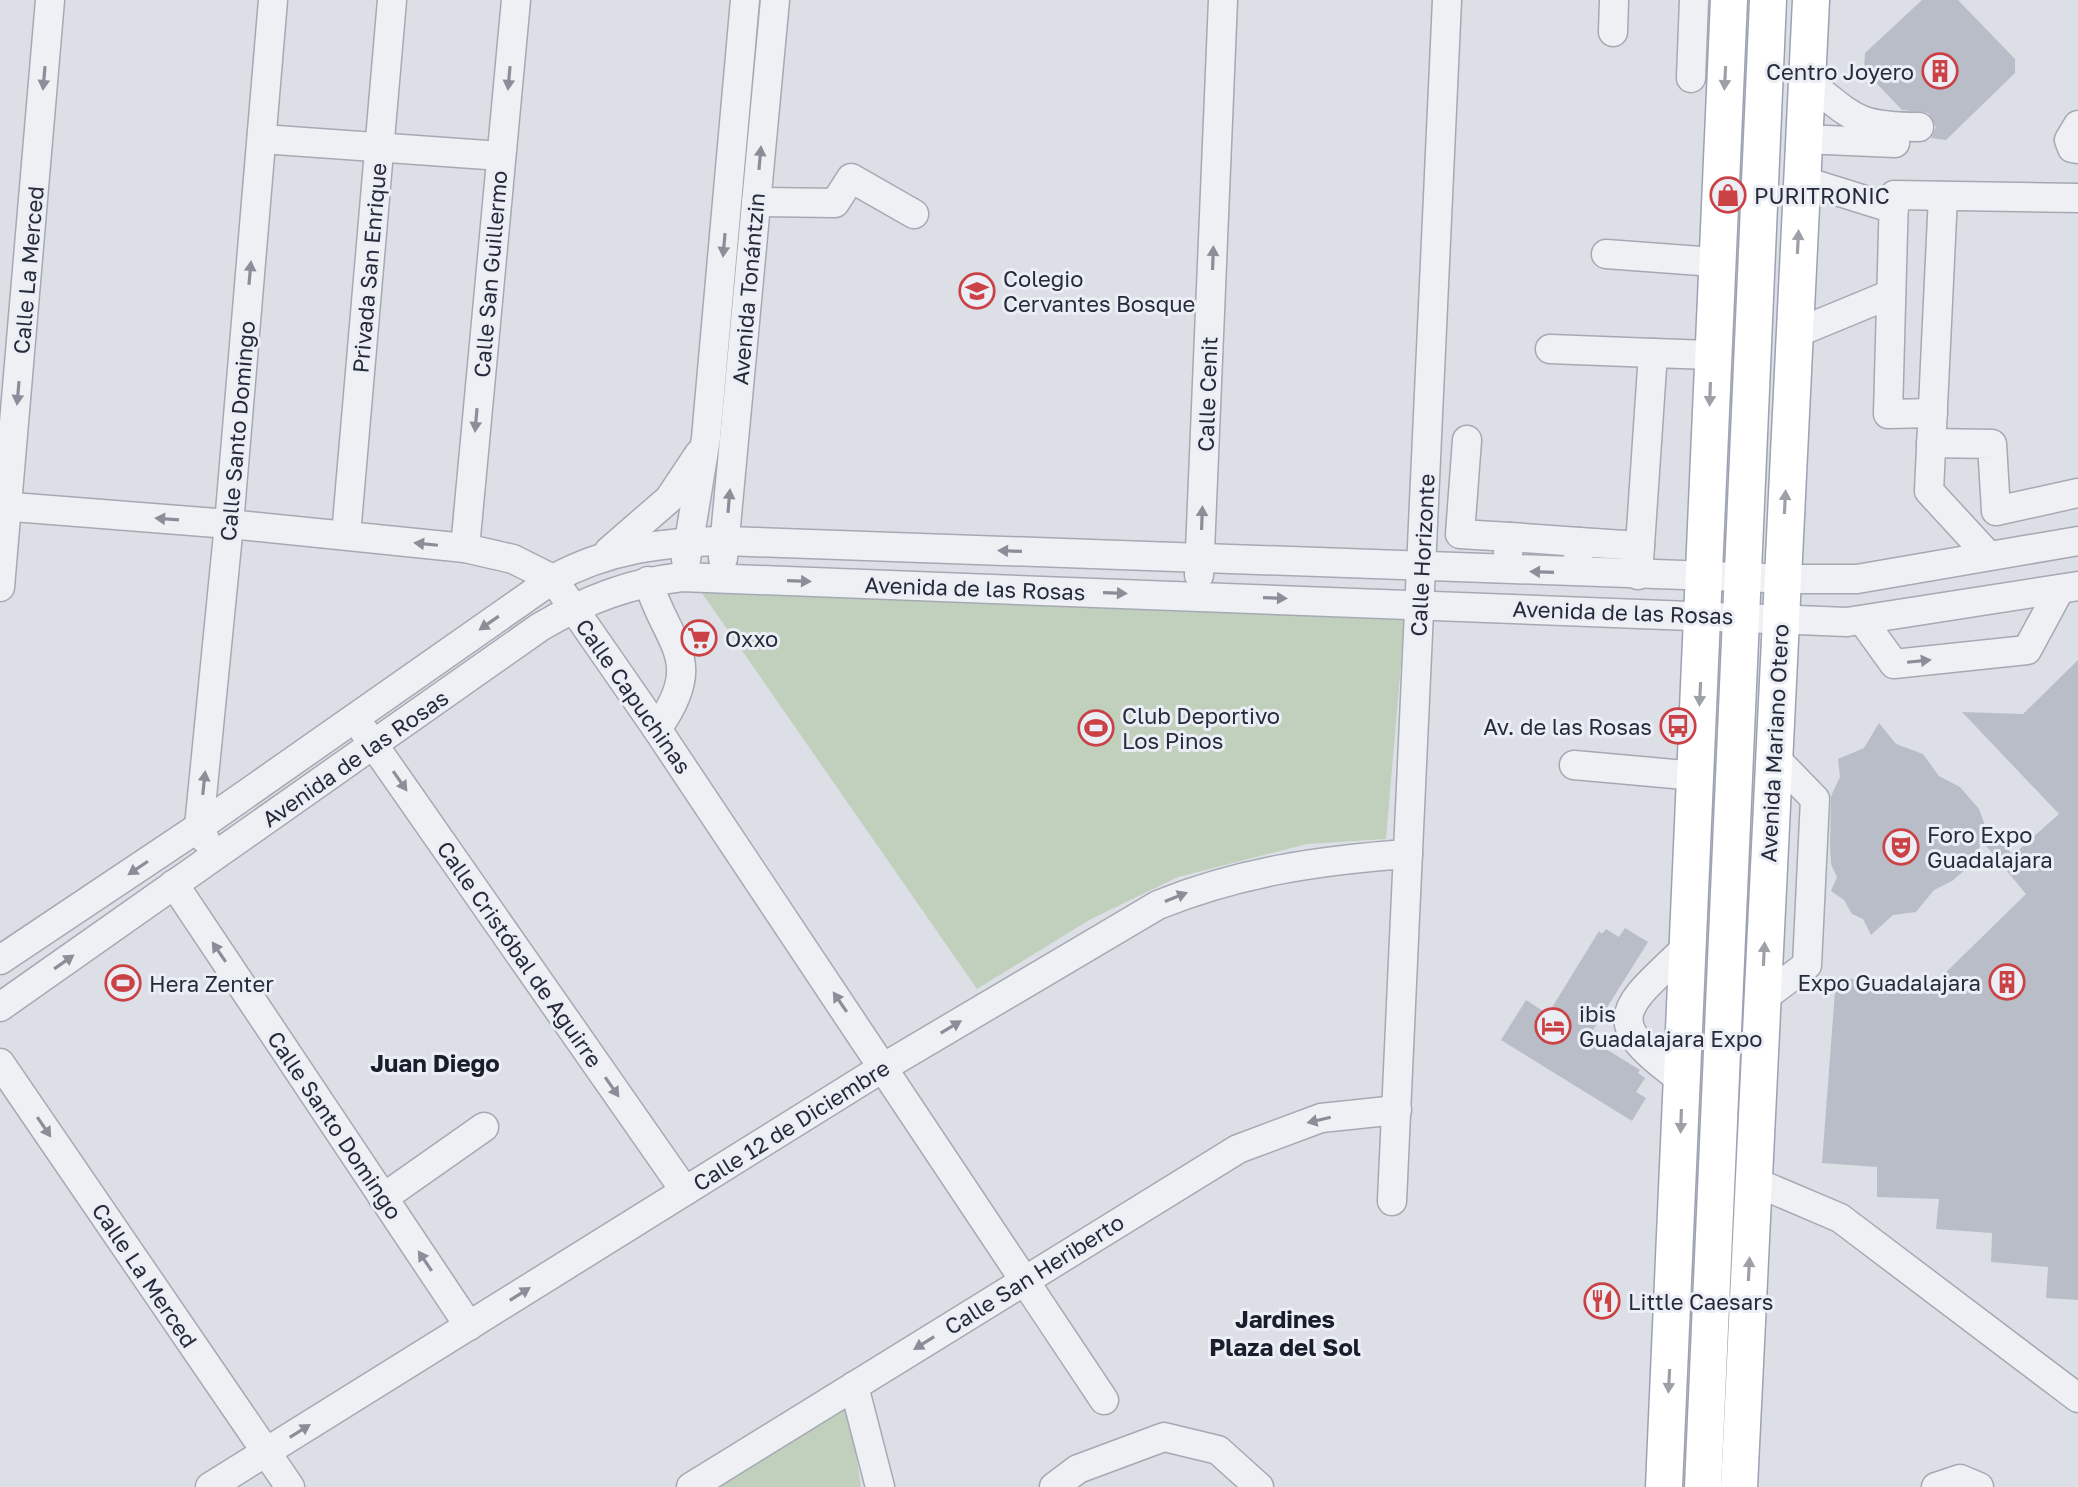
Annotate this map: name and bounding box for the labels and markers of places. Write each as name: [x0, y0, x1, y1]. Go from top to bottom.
building icon: Centro Joyero: [1921, 52, 1959, 90]
place label: Centro Joyero: [1766, 58, 1914, 85]
shop icon: PURITRONIC: [1709, 176, 1747, 214]
place label: PURITRONIC: [1754, 182, 1890, 209]
place label: Colegio Cervantes Bosque: [1003, 265, 1195, 317]
school or university icon: Colegio Cervantes Bosque: [958, 272, 996, 310]
supermarket icon: Oxxo: [680, 619, 718, 657]
place label: Oxxo: [725, 625, 778, 652]
place label: Club Deportivo Los Pinos: [1122, 702, 1280, 754]
bus stop icon: Av. de las Rosas: [1659, 707, 1697, 745]
sports icon: Club Deportivo Los Pinos: [1077, 709, 1115, 747]
place label: Av. de las Rosas: [1483, 713, 1652, 740]
place label: Foro Expo Guadalajara: [1927, 821, 2053, 873]
theatre icon: Foro Expo Guadalajara: [1882, 828, 1920, 866]
building icon: Expo Guadalajara: [1988, 963, 2026, 1001]
sports icon: Hera Zenter: [104, 964, 142, 1002]
place label: Expo Guadalajara: [1797, 969, 1981, 996]
place label: Hera Zenter: [149, 970, 274, 997]
place label: ibis Guadalajara Expo: [1579, 1000, 1763, 1052]
hotel icon: ibis Guadalajara Expo: [1534, 1007, 1572, 1045]
restaurant icon: Little Caesars: [1583, 1282, 1621, 1320]
place label: Little Caesars: [1628, 1288, 1773, 1315]

